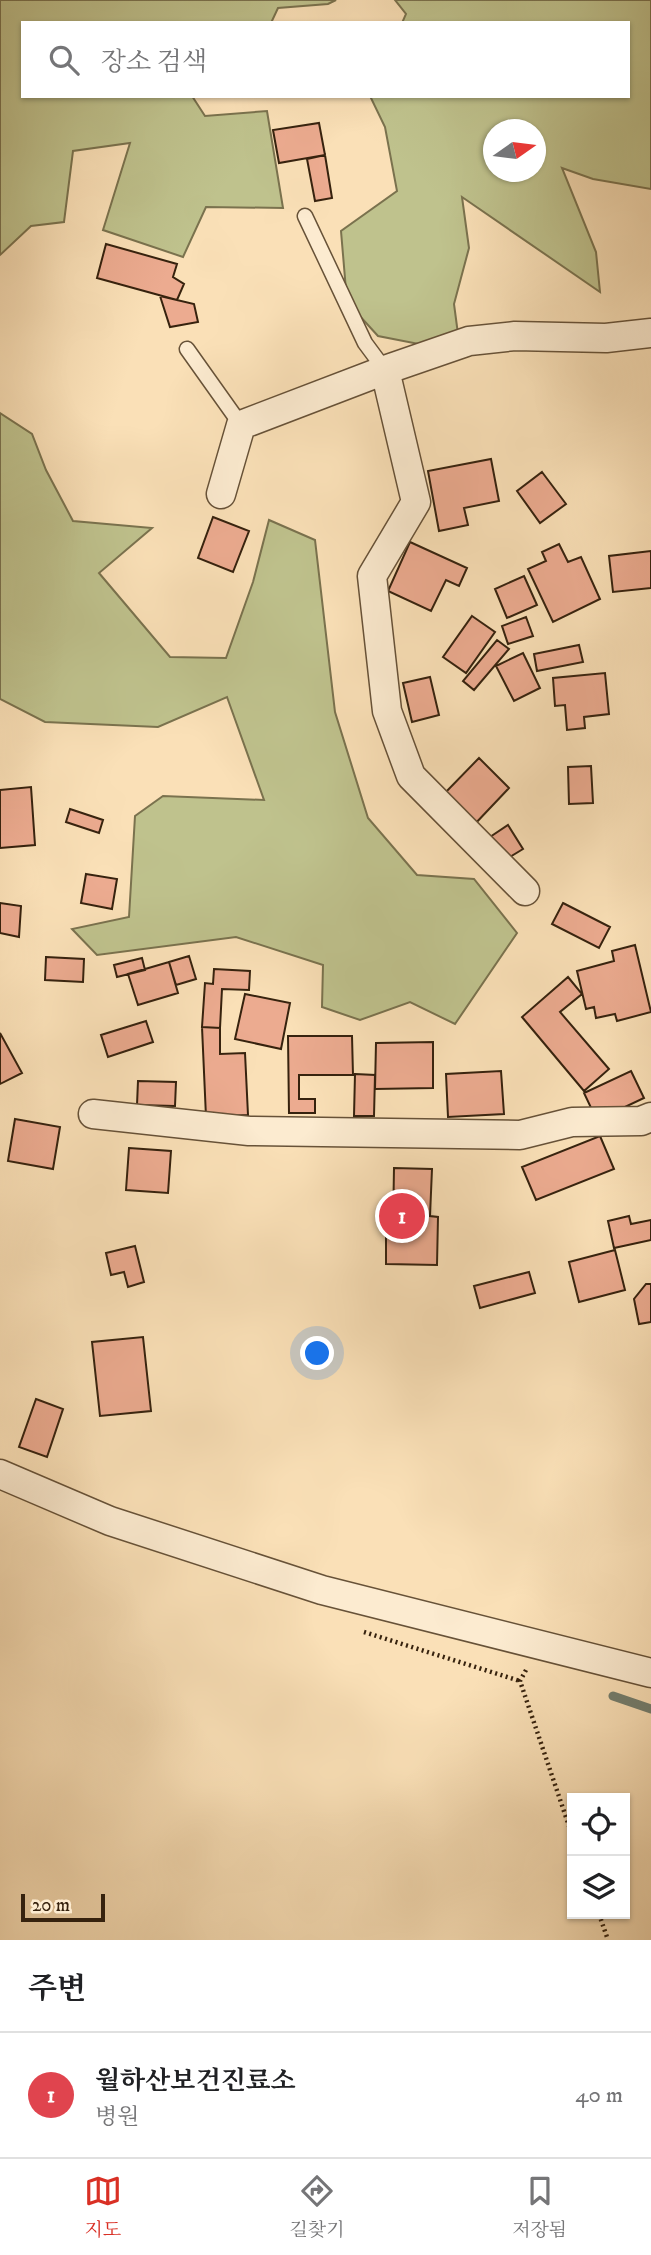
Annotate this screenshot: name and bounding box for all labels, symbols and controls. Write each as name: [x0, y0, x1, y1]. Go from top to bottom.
search box: [21, 21, 630, 98]
icon: search: [45, 41, 83, 79]
text: 장소 검색: [101, 46, 207, 79]
north arrow: [483, 119, 546, 182]
pin: 1: [379, 1190, 425, 1242]
your location: [300, 1336, 334, 1370]
map controls: [567, 1793, 630, 1919]
button: locate: [567, 1793, 630, 1856]
button: layers: [567, 1856, 630, 1919]
scale bar: [21, 1891, 105, 1923]
text: 20 m: [32, 1894, 70, 1917]
text: 주변: [28, 1971, 86, 2008]
text: 월하산보건진료소: [95, 2065, 296, 2098]
text: 1: [47, 2081, 55, 2110]
text: 40 m: [575, 2081, 623, 2110]
text: 병원: [95, 2103, 139, 2132]
tab: 지도: [84, 2172, 122, 2242]
tab: 길찾기: [289, 2172, 345, 2242]
tab: 저장됨: [512, 2172, 567, 2242]

